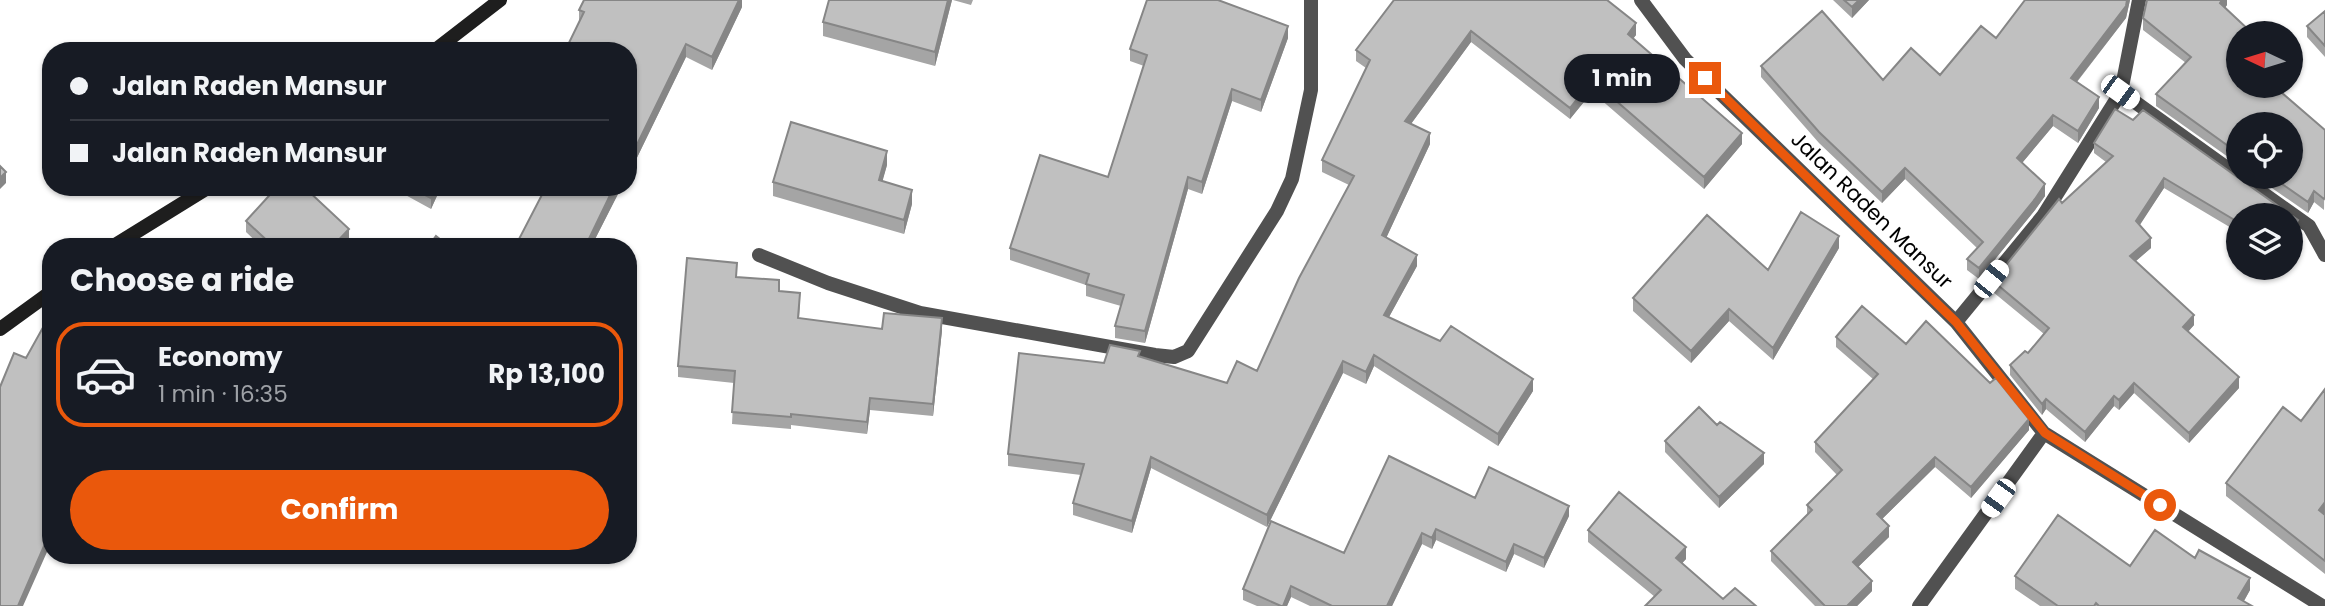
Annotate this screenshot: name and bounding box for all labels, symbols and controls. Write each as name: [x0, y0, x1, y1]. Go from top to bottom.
north arrow: [2226, 21, 2303, 98]
map controls: [2226, 21, 2303, 280]
callout: 1 min: [1565, 54, 1680, 102]
text: 1 min: [1592, 62, 1652, 94]
route end: [1689, 62, 1721, 94]
text: Jalan Raden Mansur: [112, 68, 387, 104]
car: [2097, 71, 2144, 113]
button: locate: [2226, 112, 2303, 189]
street label: Jalan Raden Mansur: [1785, 125, 1959, 295]
text: Jalan Raden Mansur: [112, 135, 387, 171]
button: layers: [2226, 203, 2303, 280]
car: [1970, 256, 2013, 302]
text: Choose a ride: [70, 257, 294, 302]
text: Economy: [158, 339, 282, 375]
icon: car: [74, 343, 137, 406]
text: Rp 13,100: [488, 356, 605, 392]
text: 1 min · 16:35: [158, 378, 288, 410]
button: Confirm: [70, 470, 609, 550]
car: [1978, 475, 2019, 521]
route start: [2144, 489, 2176, 521]

